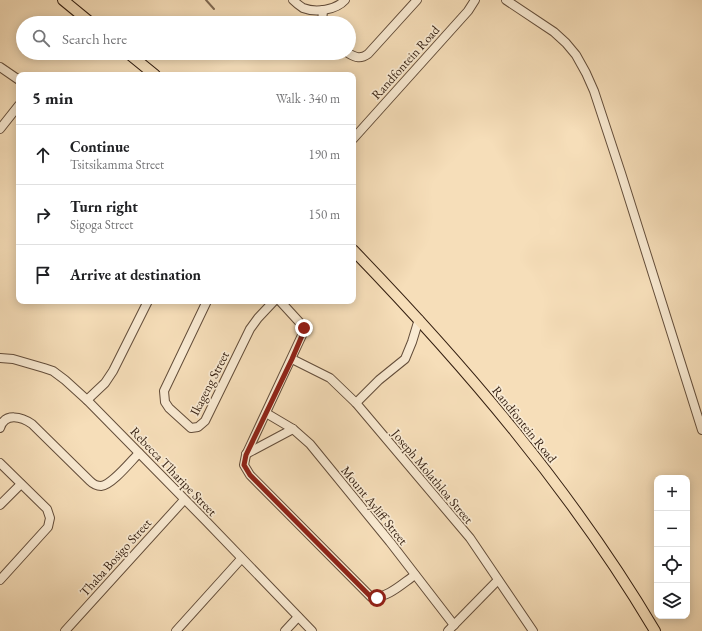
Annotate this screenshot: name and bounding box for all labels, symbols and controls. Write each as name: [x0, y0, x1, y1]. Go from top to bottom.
search box: [16, 16, 356, 60]
street label: Randfontein Road: [368, 21, 443, 103]
icon: search: [30, 27, 52, 49]
text: Search here: [62, 29, 127, 48]
text: 5 min: [32, 87, 73, 109]
text: Walk · 340 m: [276, 90, 340, 107]
text: Continue: [70, 137, 130, 156]
icon: ahead: [32, 144, 54, 166]
text: 190 m: [309, 146, 340, 163]
text: Tsitsikamma Street: [70, 156, 164, 173]
text: Turn right: [70, 197, 138, 216]
icon: right: [32, 204, 54, 226]
text: 150 m: [309, 206, 340, 223]
text: Sigoga Street: [70, 216, 133, 233]
icon: arrive: [32, 264, 54, 286]
text: Arrive at destination: [70, 265, 201, 284]
route end: [295, 319, 313, 337]
street label: Ikageng Street: [186, 348, 233, 418]
street label: Randfontein Road: [488, 382, 561, 467]
street label: Rebecca Tlharipe Street: [127, 423, 221, 520]
street label: Joseph Molathloa Street: [387, 425, 477, 527]
street label: Mount Ayliff Street: [337, 462, 412, 548]
map controls: [654, 475, 690, 619]
button: +: [654, 475, 690, 511]
button: −: [654, 511, 690, 547]
street label: Thaba Bosigo Street: [76, 515, 155, 600]
button: locate: [654, 547, 690, 583]
button: layers: [654, 583, 690, 619]
route start: [368, 589, 386, 607]

